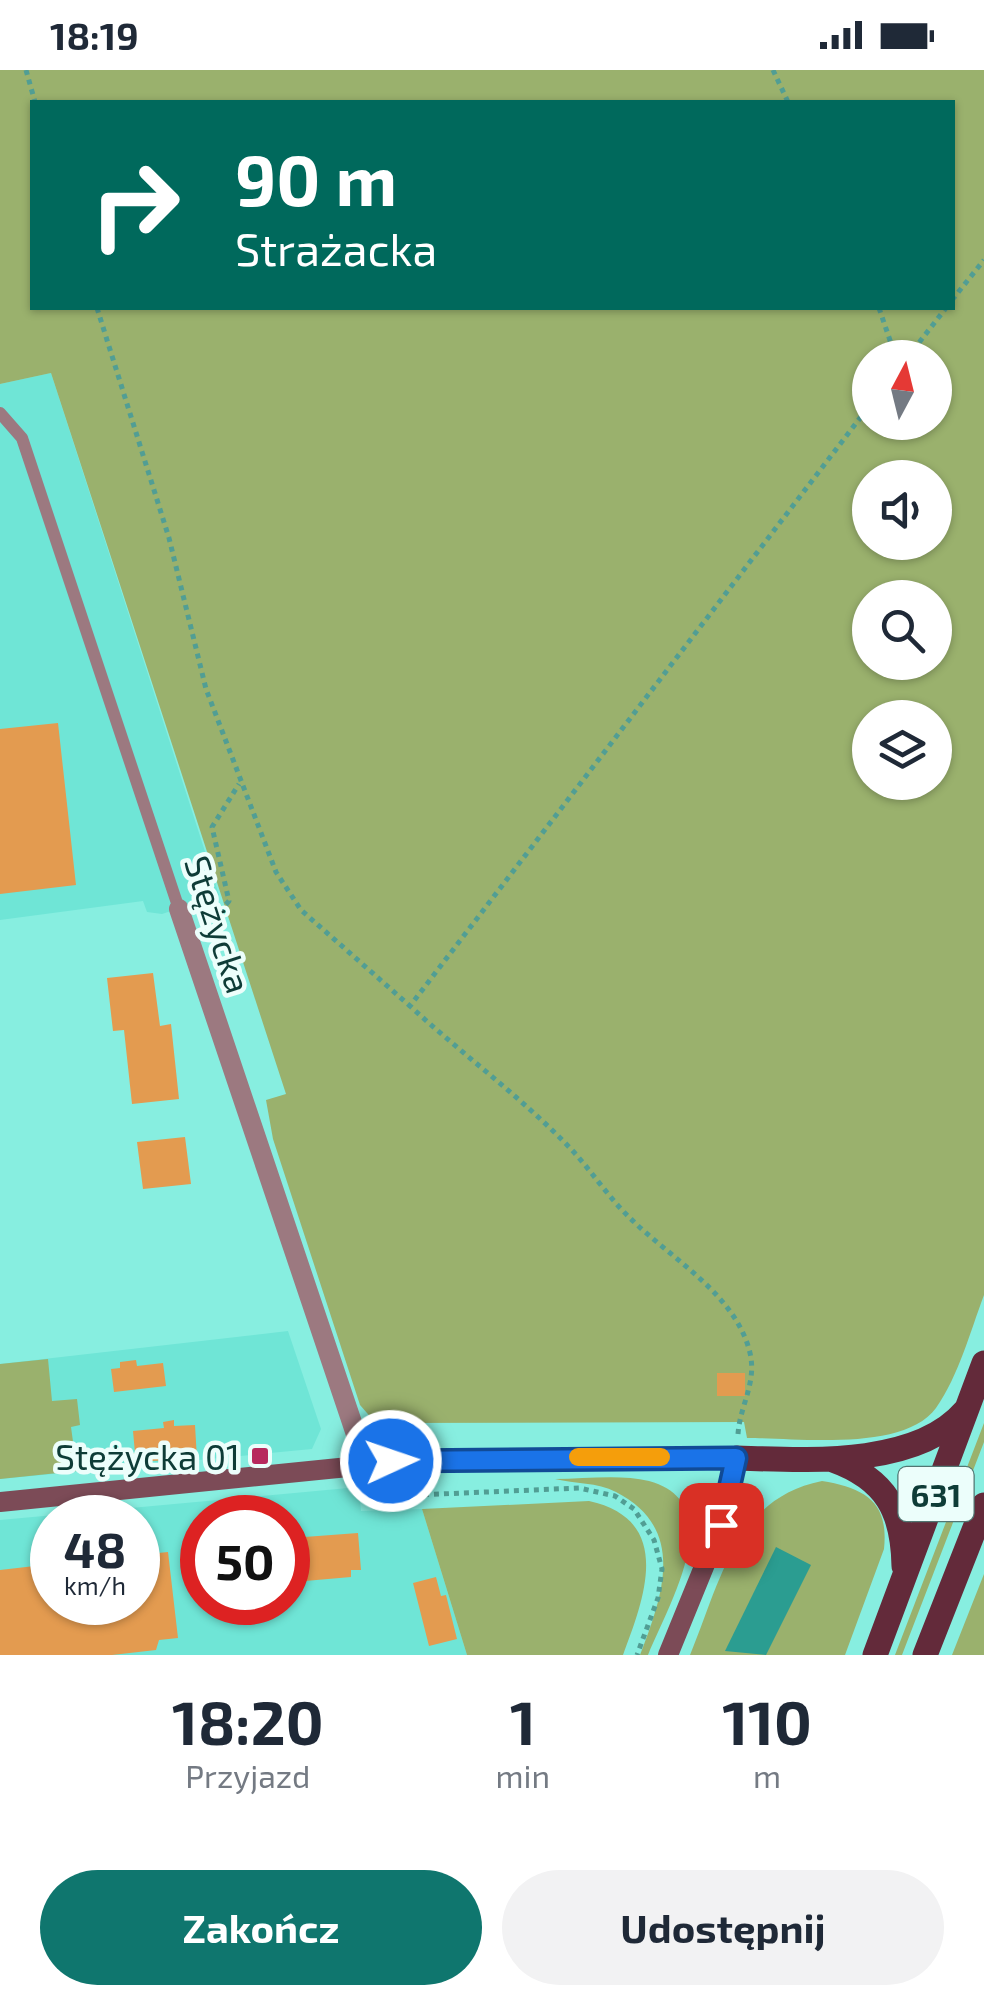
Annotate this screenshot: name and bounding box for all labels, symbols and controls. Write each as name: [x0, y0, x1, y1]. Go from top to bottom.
text: 18:19: [50, 12, 139, 58]
text: 90 m: [235, 136, 397, 220]
icon: right: [70, 140, 200, 270]
text: Strażacka: [235, 221, 437, 275]
north arrow: [852, 340, 952, 440]
map controls: [852, 340, 952, 800]
button: sound: [852, 460, 952, 560]
button: search: [852, 580, 952, 680]
button: layers: [852, 700, 952, 800]
street label: Stężycka: [177, 850, 261, 998]
position arrow: [339, 1409, 443, 1513]
place label: Stężycka 01: [55, 1435, 240, 1477]
marker: Stężycka 01: [249, 1445, 271, 1467]
road number: 631: [898, 1467, 974, 1521]
pin: [679, 1483, 764, 1568]
speed limit sign: 50: [180, 1495, 310, 1625]
icon: arrive: [694, 1498, 749, 1553]
text: 48: [64, 1518, 127, 1578]
text: km/h: [64, 1570, 126, 1600]
text: 18:20: [172, 1685, 324, 1757]
text: 1: [510, 1685, 536, 1757]
text: 110: [722, 1685, 812, 1757]
text: Przyjazd: [185, 1756, 310, 1794]
text: min: [496, 1756, 550, 1794]
text: m: [753, 1756, 781, 1794]
button: Zakończ: [40, 1870, 482, 1985]
button: Udostępnij: [502, 1870, 944, 1985]

